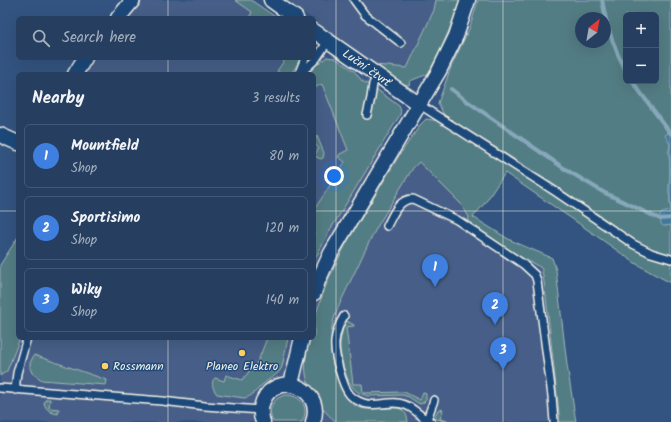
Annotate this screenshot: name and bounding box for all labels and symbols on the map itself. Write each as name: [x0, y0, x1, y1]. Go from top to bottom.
north arrow: [575, 12, 611, 48]
street label: Luční čtvrť: [338, 45, 396, 93]
your location: [324, 166, 344, 186]
pin: 1: [422, 254, 448, 287]
pin: 2: [482, 292, 508, 325]
pin: 3: [490, 337, 516, 370]
marker: Planeo Elektro: [237, 348, 247, 358]
place label: Rossmann: [113, 357, 164, 376]
place label: Planeo Elektro: [206, 357, 278, 376]
marker: Rossmann: [100, 361, 110, 371]

